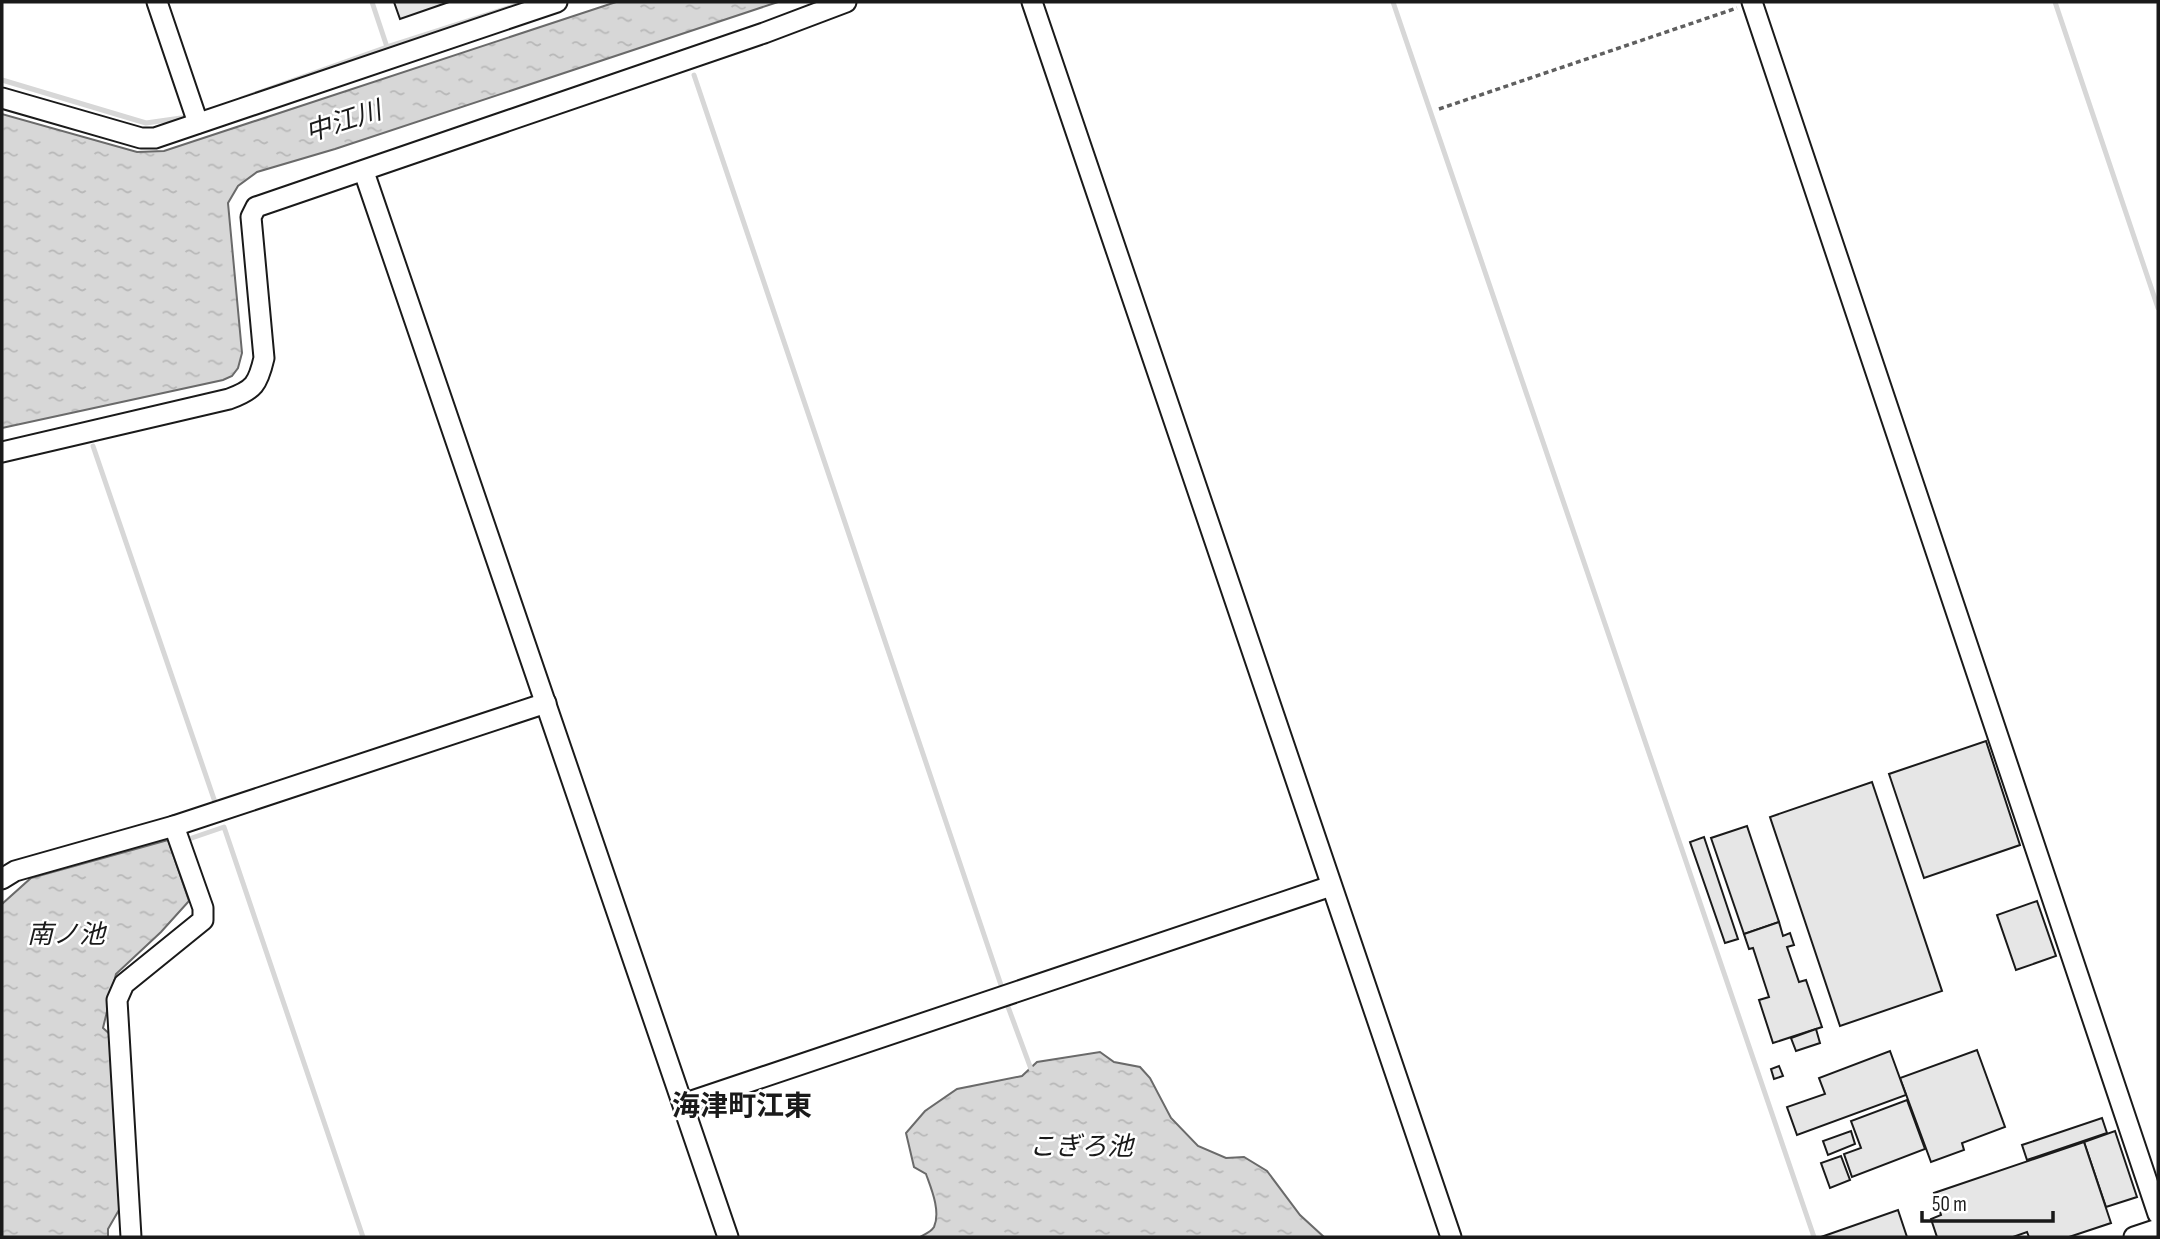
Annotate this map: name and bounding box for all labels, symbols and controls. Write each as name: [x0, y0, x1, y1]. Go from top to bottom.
water label: 中江川: [302, 95, 388, 149]
water label: 南ノ池: [27, 920, 108, 951]
district label: 海津町江東: [672, 1090, 812, 1123]
water label: こぎろ池: [1029, 1132, 1136, 1163]
scale bar: [1922, 1180, 2053, 1224]
text: 50 m: [1932, 1192, 1967, 1217]

